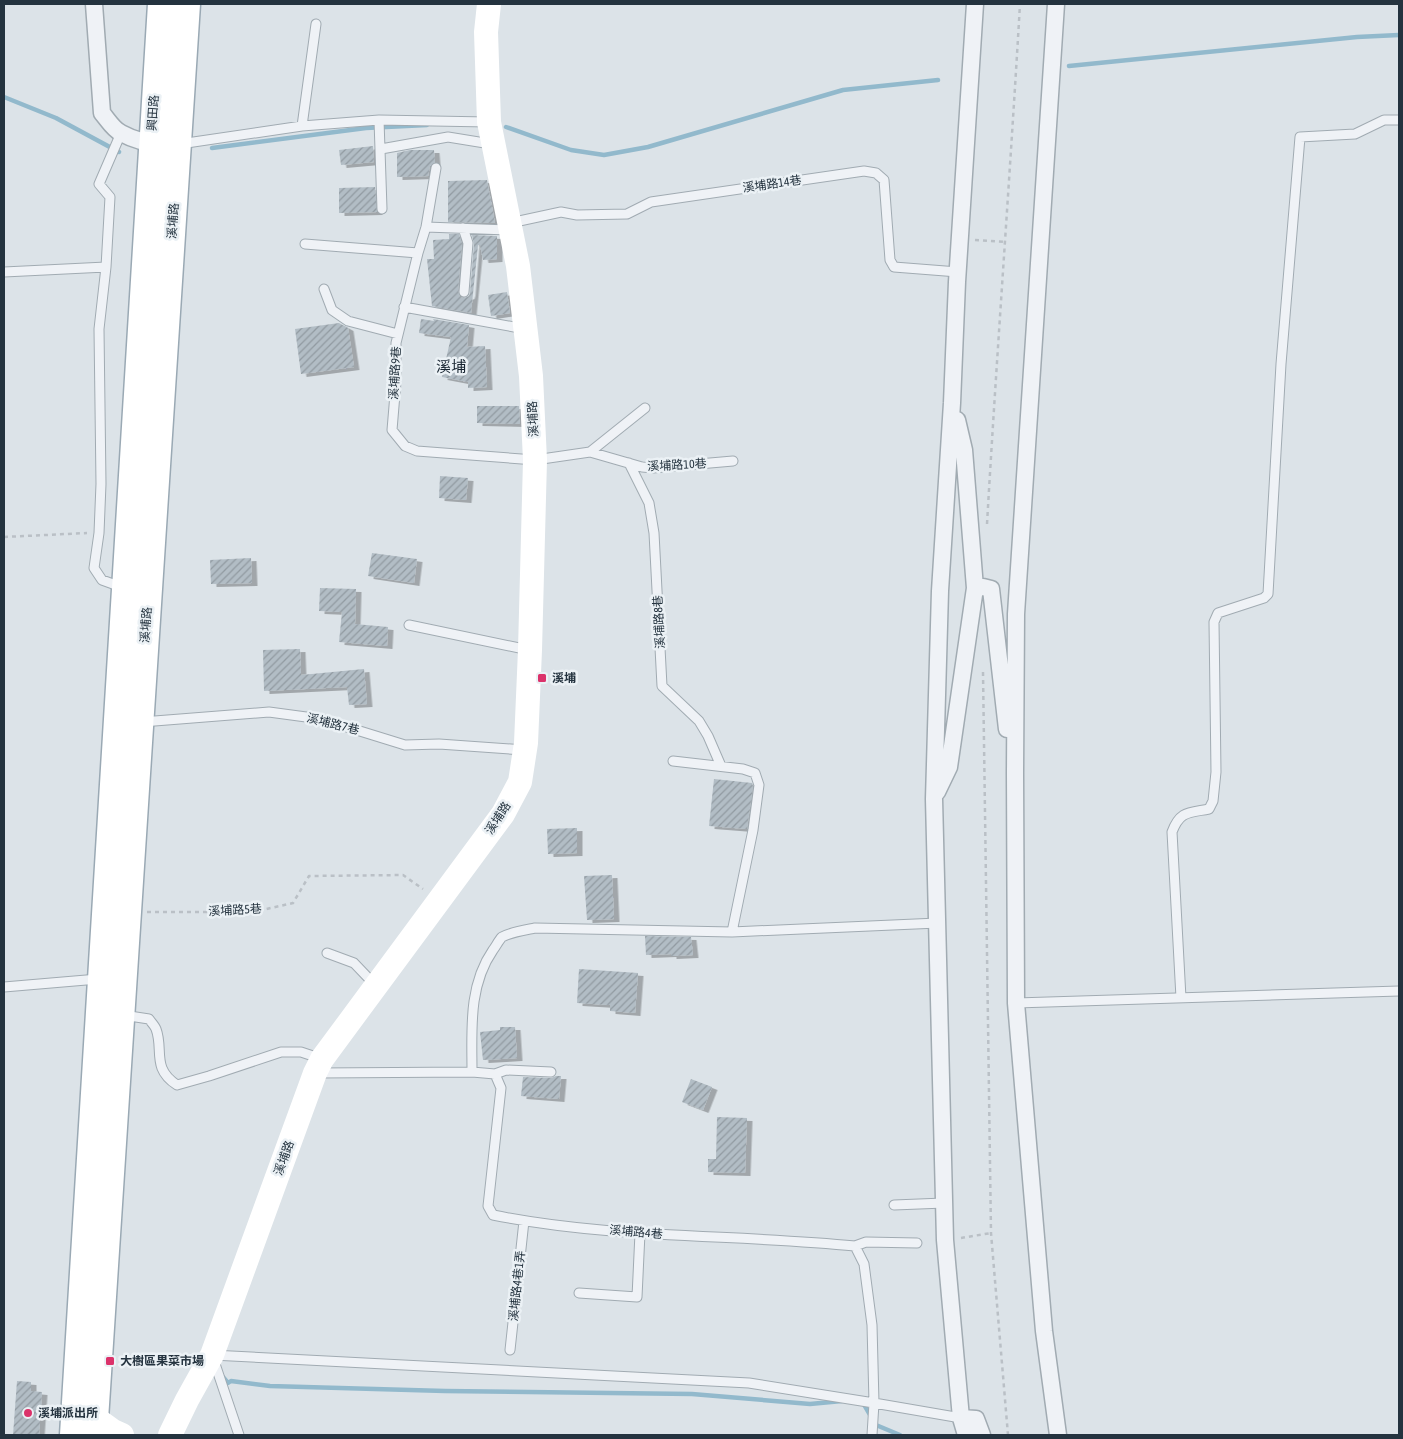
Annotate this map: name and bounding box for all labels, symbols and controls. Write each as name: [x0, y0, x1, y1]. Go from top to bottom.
street label: 興田路: [145, 95, 161, 131]
street label: 溪埔路14巷: [742, 173, 802, 195]
street label: 溪埔路: [165, 203, 181, 239]
street label: 溪埔路9巷: [387, 346, 403, 400]
district label: 溪埔: [436, 358, 466, 375]
street label: 溪埔路: [525, 401, 541, 437]
street label: 溪埔路10巷: [647, 456, 707, 474]
street label: 溪埔路8巷: [651, 595, 667, 649]
street label: 溪埔路: [138, 607, 154, 643]
place label: 溪埔: [552, 671, 576, 685]
marker: 溪埔: [536, 672, 548, 684]
street label: 溪埔路7巷: [305, 711, 361, 737]
street label: 溪埔路: [482, 799, 514, 837]
street label: 溪埔路5巷: [208, 902, 262, 918]
street label: 溪埔路: [271, 1139, 297, 1177]
street label: 溪埔路4巷: [609, 1223, 663, 1241]
street label: 溪埔路4巷1弄: [506, 1250, 528, 1322]
place label: 大樹區果菜市場: [120, 1354, 204, 1368]
marker: 大樹區果菜市場: [104, 1355, 116, 1367]
place label: 溪埔派出所: [38, 1406, 98, 1420]
marker: 溪埔派出所: [22, 1407, 34, 1419]

